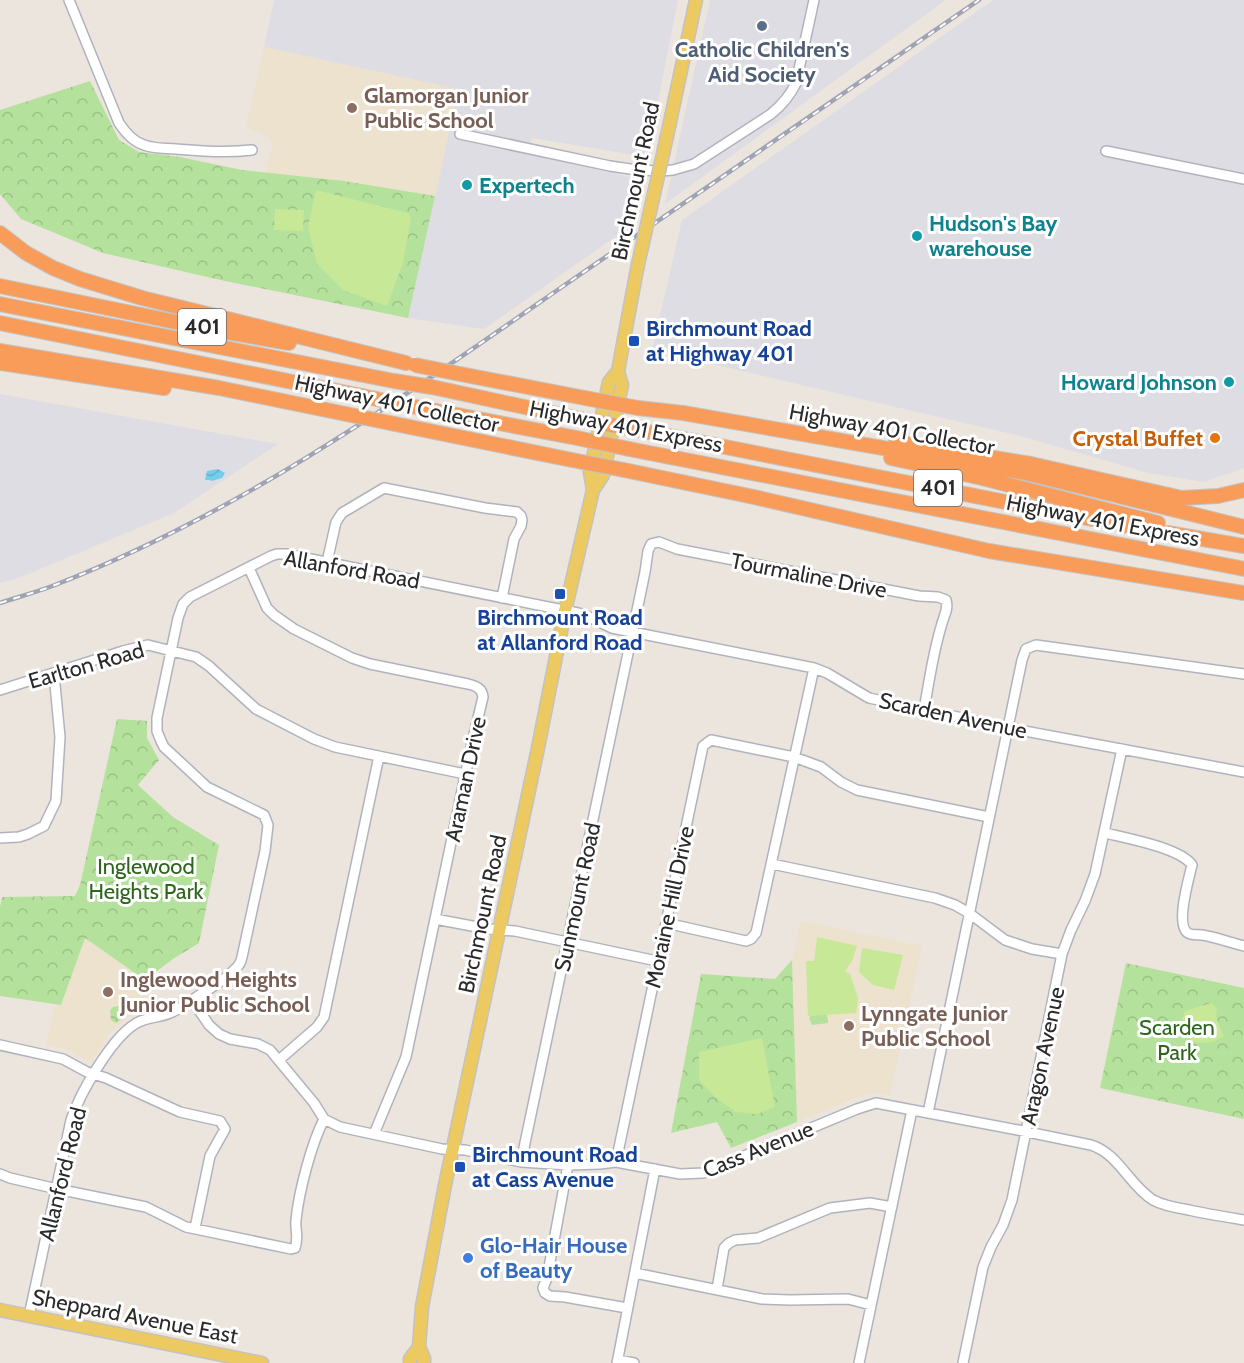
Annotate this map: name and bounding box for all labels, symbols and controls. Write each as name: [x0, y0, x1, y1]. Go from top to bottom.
marker: Catholic Children's Aid Society: [755, 19, 769, 33]
place label: Catholic Children's Aid Society: [675, 36, 849, 88]
place label: Glamorgan Junior Public School: [364, 82, 529, 134]
street label: Birchmount Road: [606, 99, 665, 263]
marker: Glamorgan Junior Public School: [345, 101, 359, 115]
place label: Expertech: [479, 172, 575, 199]
marker: Expertech: [460, 178, 474, 192]
place label: Hudson's Bay warehouse: [929, 210, 1057, 262]
marker: Hudson's Bay warehouse: [910, 229, 924, 243]
road number: 401: [178, 309, 226, 345]
place label: Birchmount Road at Highway 401: [646, 315, 812, 367]
marker: Birchmount Road at Highway 401: [627, 334, 641, 348]
street label: Highway 401 Collector: [292, 369, 502, 438]
place label: Howard Johnson: [1061, 369, 1217, 396]
marker: Howard Johnson: [1222, 375, 1236, 389]
street label: Highway 401 Express: [527, 395, 725, 458]
street label: Highway 401 Collector: [787, 398, 997, 461]
place label: Crystal Buffet: [1073, 425, 1203, 452]
marker: Crystal Buffet: [1208, 431, 1222, 445]
road number: 401: [914, 470, 962, 506]
street label: Highway 401 Express: [1004, 489, 1202, 552]
street label: Allanford Road: [282, 544, 422, 595]
street label: Tourmaline Drive: [729, 547, 889, 604]
marker: Birchmount Road at Allanford Road: [553, 587, 567, 601]
place label: Birchmount Road at Allanford Road: [477, 604, 643, 656]
street label: Earlton Road: [25, 636, 147, 695]
street label: Scarden Avenue: [876, 687, 1029, 744]
street label: Araman Drive: [439, 714, 492, 844]
street label: Sunmount Road: [549, 820, 606, 974]
street label: Moraine Hill Drive: [639, 824, 700, 991]
street label: Birchmount Road: [453, 832, 512, 996]
park label: Inglewood Heights Park: [89, 853, 204, 905]
place label: Inglewood Heights Junior Public School: [119, 966, 310, 1018]
street label: Aragon Avenue: [1015, 984, 1070, 1128]
marker: Inglewood Heights Junior Public School: [101, 985, 115, 999]
place label: Lynngate Junior Public School: [861, 1000, 1008, 1052]
park label: Scarden Park: [1139, 1014, 1215, 1066]
marker: Lynngate Junior Public School: [842, 1019, 856, 1033]
street label: Allanford Road: [33, 1104, 92, 1244]
street label: Cass Avenue: [699, 1115, 818, 1184]
place label: Birchmount Road at Cass Avenue: [472, 1141, 638, 1193]
marker: Birchmount Road at Cass Avenue: [453, 1160, 467, 1174]
place label: Glo-Hair House of Beauty: [480, 1232, 627, 1284]
marker: Glo-Hair House of Beauty: [461, 1251, 475, 1265]
street label: Sheppard Avenue East: [30, 1283, 241, 1350]

